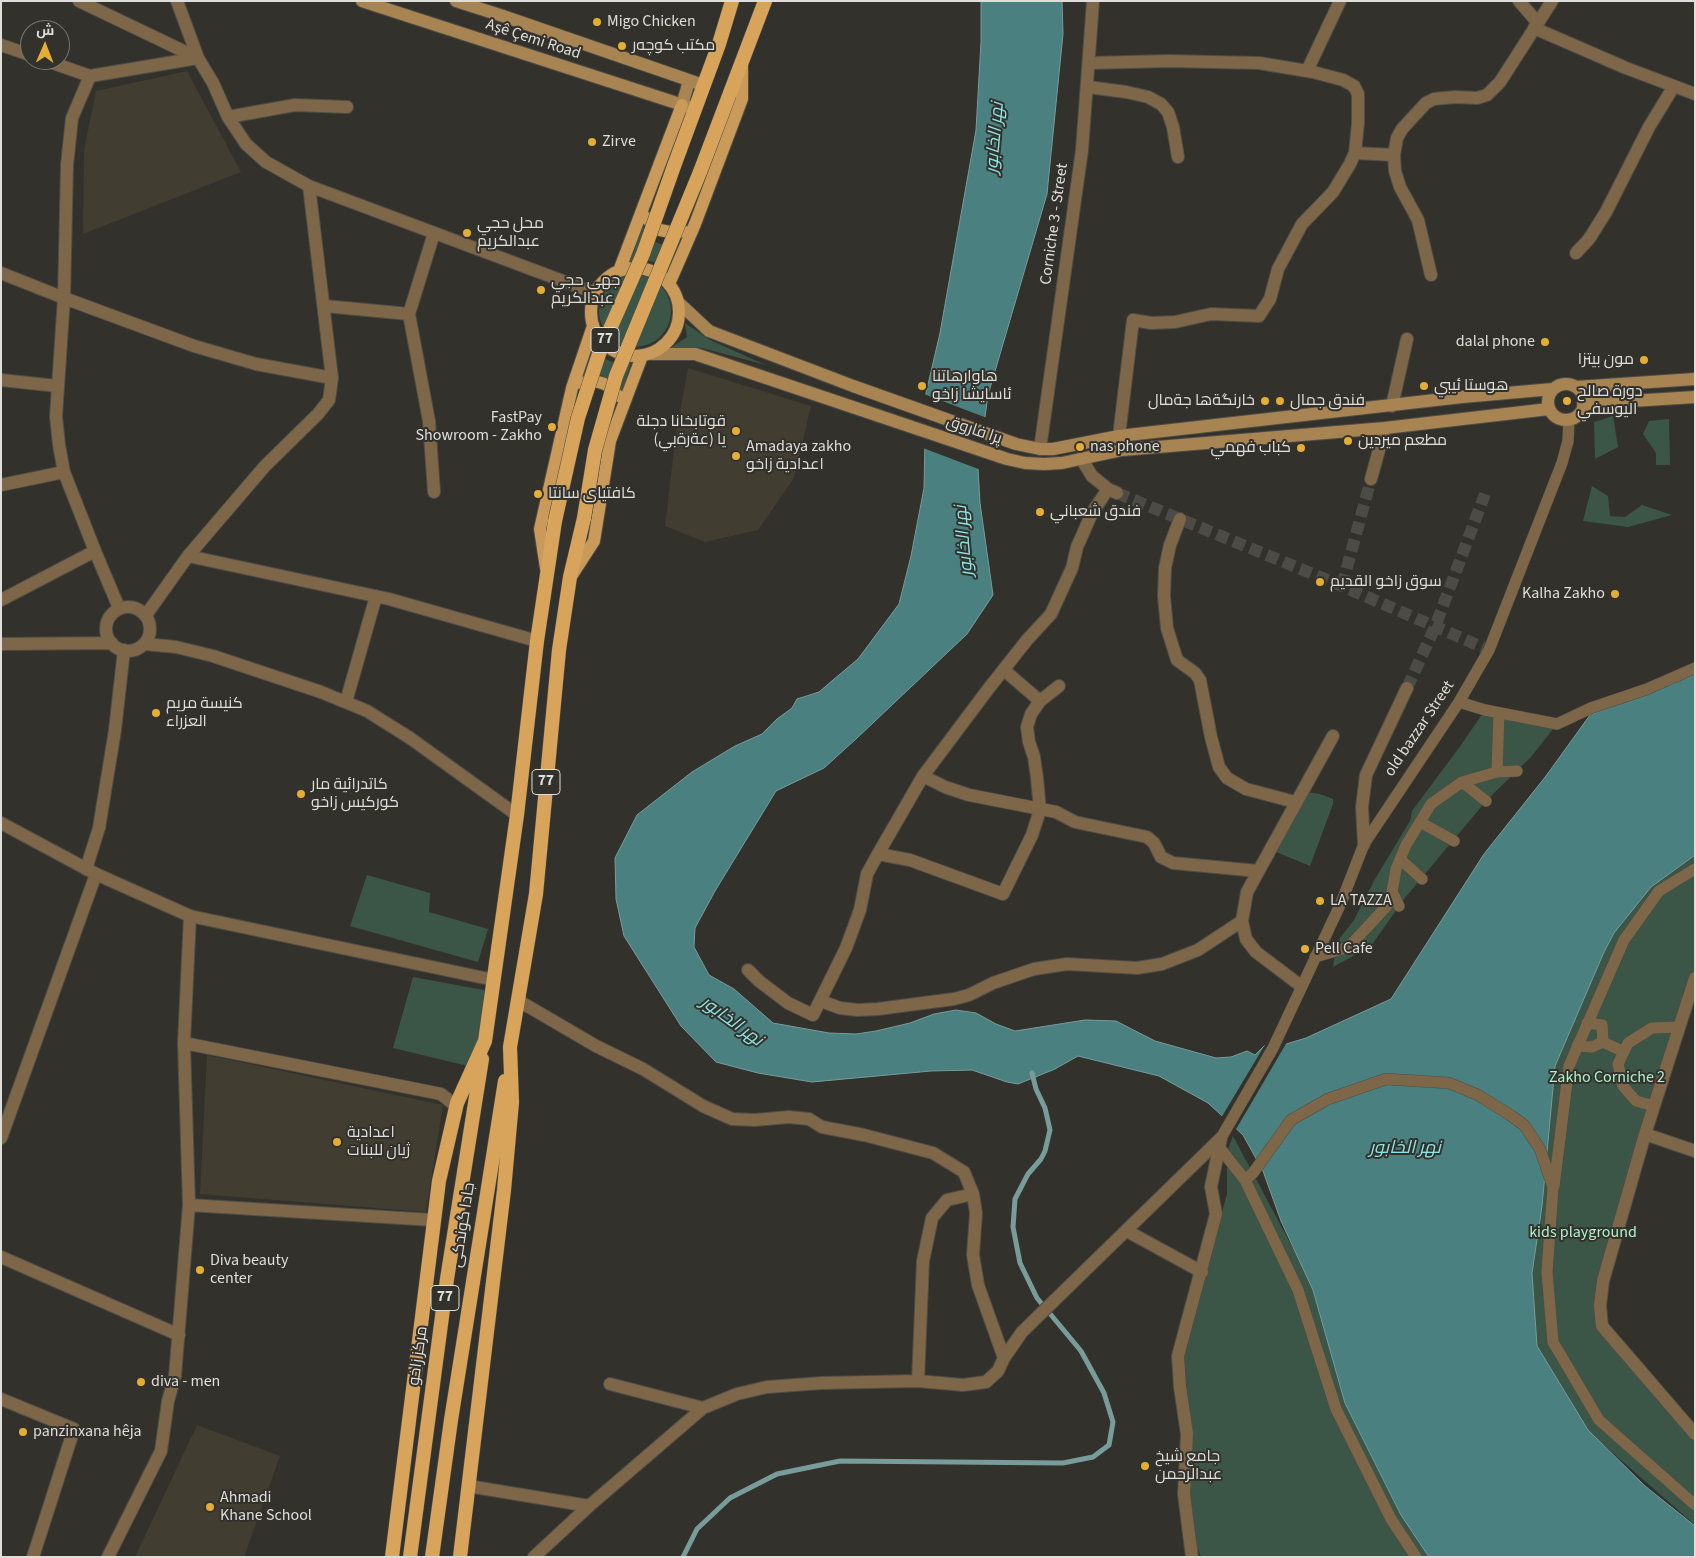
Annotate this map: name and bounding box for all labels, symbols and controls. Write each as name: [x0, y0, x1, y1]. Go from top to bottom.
place label: Migo Chicken: [607, 12, 696, 32]
street label: Aşê Çemi Road: [483, 16, 583, 64]
marker: Migo Chicken: [591, 16, 603, 28]
north arrow: [20, 20, 70, 70]
text: ش: [36, 21, 54, 41]
place label: مکتب کوچه‌ر: [632, 36, 715, 56]
marker: مکتب کوچه‌ر: [616, 40, 628, 52]
water label: نهر الخابور: [982, 101, 1010, 175]
place label: Zirve: [602, 132, 636, 152]
marker: Zirve: [586, 136, 598, 148]
street label: Corniche 3 - Street: [1037, 162, 1073, 286]
place label: محل حجي عبدالكريم: [477, 214, 544, 252]
marker: محل حجي عبدالكريم: [461, 227, 473, 239]
place label: جهى حجي عبدالكريم: [551, 271, 620, 309]
marker: جهى حجي عبدالكريم: [535, 284, 547, 296]
road number: 77: [591, 328, 619, 352]
place label: dalal phone: [1456, 332, 1535, 352]
marker: dalal phone: [1539, 336, 1551, 348]
place label: مون بيتزا: [1578, 350, 1634, 370]
marker: مون بيتزا: [1638, 354, 1650, 366]
place label: هاوارهاتنا ئاسایشا زاخو: [932, 367, 1012, 405]
place label: هوستا ئيبي: [1434, 376, 1509, 396]
marker: هاوارهاتنا ئاسایشا زاخو: [916, 380, 928, 392]
marker: هوستا ئيبي: [1418, 380, 1430, 392]
place label: دورة صالح اليوسفي: [1577, 382, 1642, 420]
place label: خارنگةها جةمال: [1148, 391, 1255, 411]
place label: فندق جمال: [1290, 391, 1365, 411]
marker: خارنگةها جةمال: [1259, 395, 1271, 407]
marker: فندق جمال: [1274, 395, 1286, 407]
marker: دورة صالح اليوسفي: [1561, 395, 1573, 407]
place label: FastPay Showroom - Zakho: [416, 408, 542, 446]
place label: قوتابخانا دجلة يا (عةرةبي): [636, 412, 726, 450]
street label: پرا فاروق: [944, 413, 1004, 449]
marker: FastPay Showroom - Zakho: [546, 421, 558, 433]
marker: قوتابخانا دجلة يا (عةرةبي): [730, 425, 742, 437]
place label: مطعم ميردين: [1358, 431, 1447, 451]
marker: مطعم ميردين: [1342, 435, 1354, 447]
place label: Amadaya zakho اعدادية زاخو: [746, 437, 851, 475]
place label: nas phone: [1090, 437, 1160, 457]
place label: كباب فهمي: [1211, 438, 1291, 458]
marker: nas phone: [1074, 441, 1086, 453]
marker: كباب فهمي: [1295, 442, 1307, 454]
marker: Amadaya zakho اعدادية زاخو: [730, 450, 742, 462]
place label: کافتیای سانتا: [548, 484, 636, 504]
marker: کافتیای سانتا: [532, 488, 544, 500]
place label: فندق شعباني: [1050, 502, 1141, 522]
water label: نهر الخابور: [951, 504, 979, 578]
marker: فندق شعباني: [1034, 506, 1046, 518]
place label: سوق زاخو القديم: [1330, 572, 1442, 592]
marker: سوق زاخو القديم: [1314, 576, 1326, 588]
place label: Kalha Zakho: [1522, 584, 1605, 604]
marker: Kalha Zakho: [1609, 588, 1621, 600]
street label: old bazzar Street: [1381, 677, 1459, 781]
place label: كنيسة مريم العزراء: [166, 694, 243, 732]
marker: كنيسة مريم العزراء: [150, 707, 162, 719]
road number: 77: [532, 770, 560, 794]
place label: كاتدرائية مار كوركيس زاخو: [311, 775, 399, 813]
marker: كاتدرائية مار كوركيس زاخو: [295, 788, 307, 800]
place label: LA TAZZA: [1330, 891, 1392, 911]
marker: LA TAZZA: [1314, 895, 1326, 907]
place label: Pell Cafe: [1315, 939, 1373, 959]
marker: Pell Cafe: [1299, 943, 1311, 955]
water label: نهر الخابور: [696, 992, 766, 1052]
park label: Zakho Corniche 2: [1549, 1068, 1665, 1088]
place label: اعدادية ژیان للبنات: [347, 1123, 410, 1161]
marker: اعدادية ژیان للبنات: [331, 1136, 343, 1148]
water label: نهر الخابور: [1369, 1138, 1441, 1160]
street label: جادا گوندکی: [448, 1181, 480, 1269]
park label: kids playground: [1529, 1223, 1637, 1243]
place label: Diva beauty center: [210, 1251, 288, 1289]
marker: Diva beauty center: [194, 1264, 206, 1276]
road number: 77: [431, 1286, 459, 1310]
street label: مركز زاخو: [405, 1325, 433, 1387]
place label: diva - men: [151, 1372, 220, 1392]
marker: diva - men: [135, 1376, 147, 1388]
place label: panzinxana hêja: [33, 1422, 142, 1442]
marker: panzinxana hêja: [17, 1426, 29, 1438]
place label: جامع شيخ عبدالرحمن: [1155, 1447, 1222, 1485]
marker: جامع شيخ عبدالرحمن: [1139, 1460, 1151, 1472]
place label: Ahmadi Khane School: [220, 1488, 312, 1526]
marker: Ahmadi Khane School: [204, 1501, 216, 1513]

